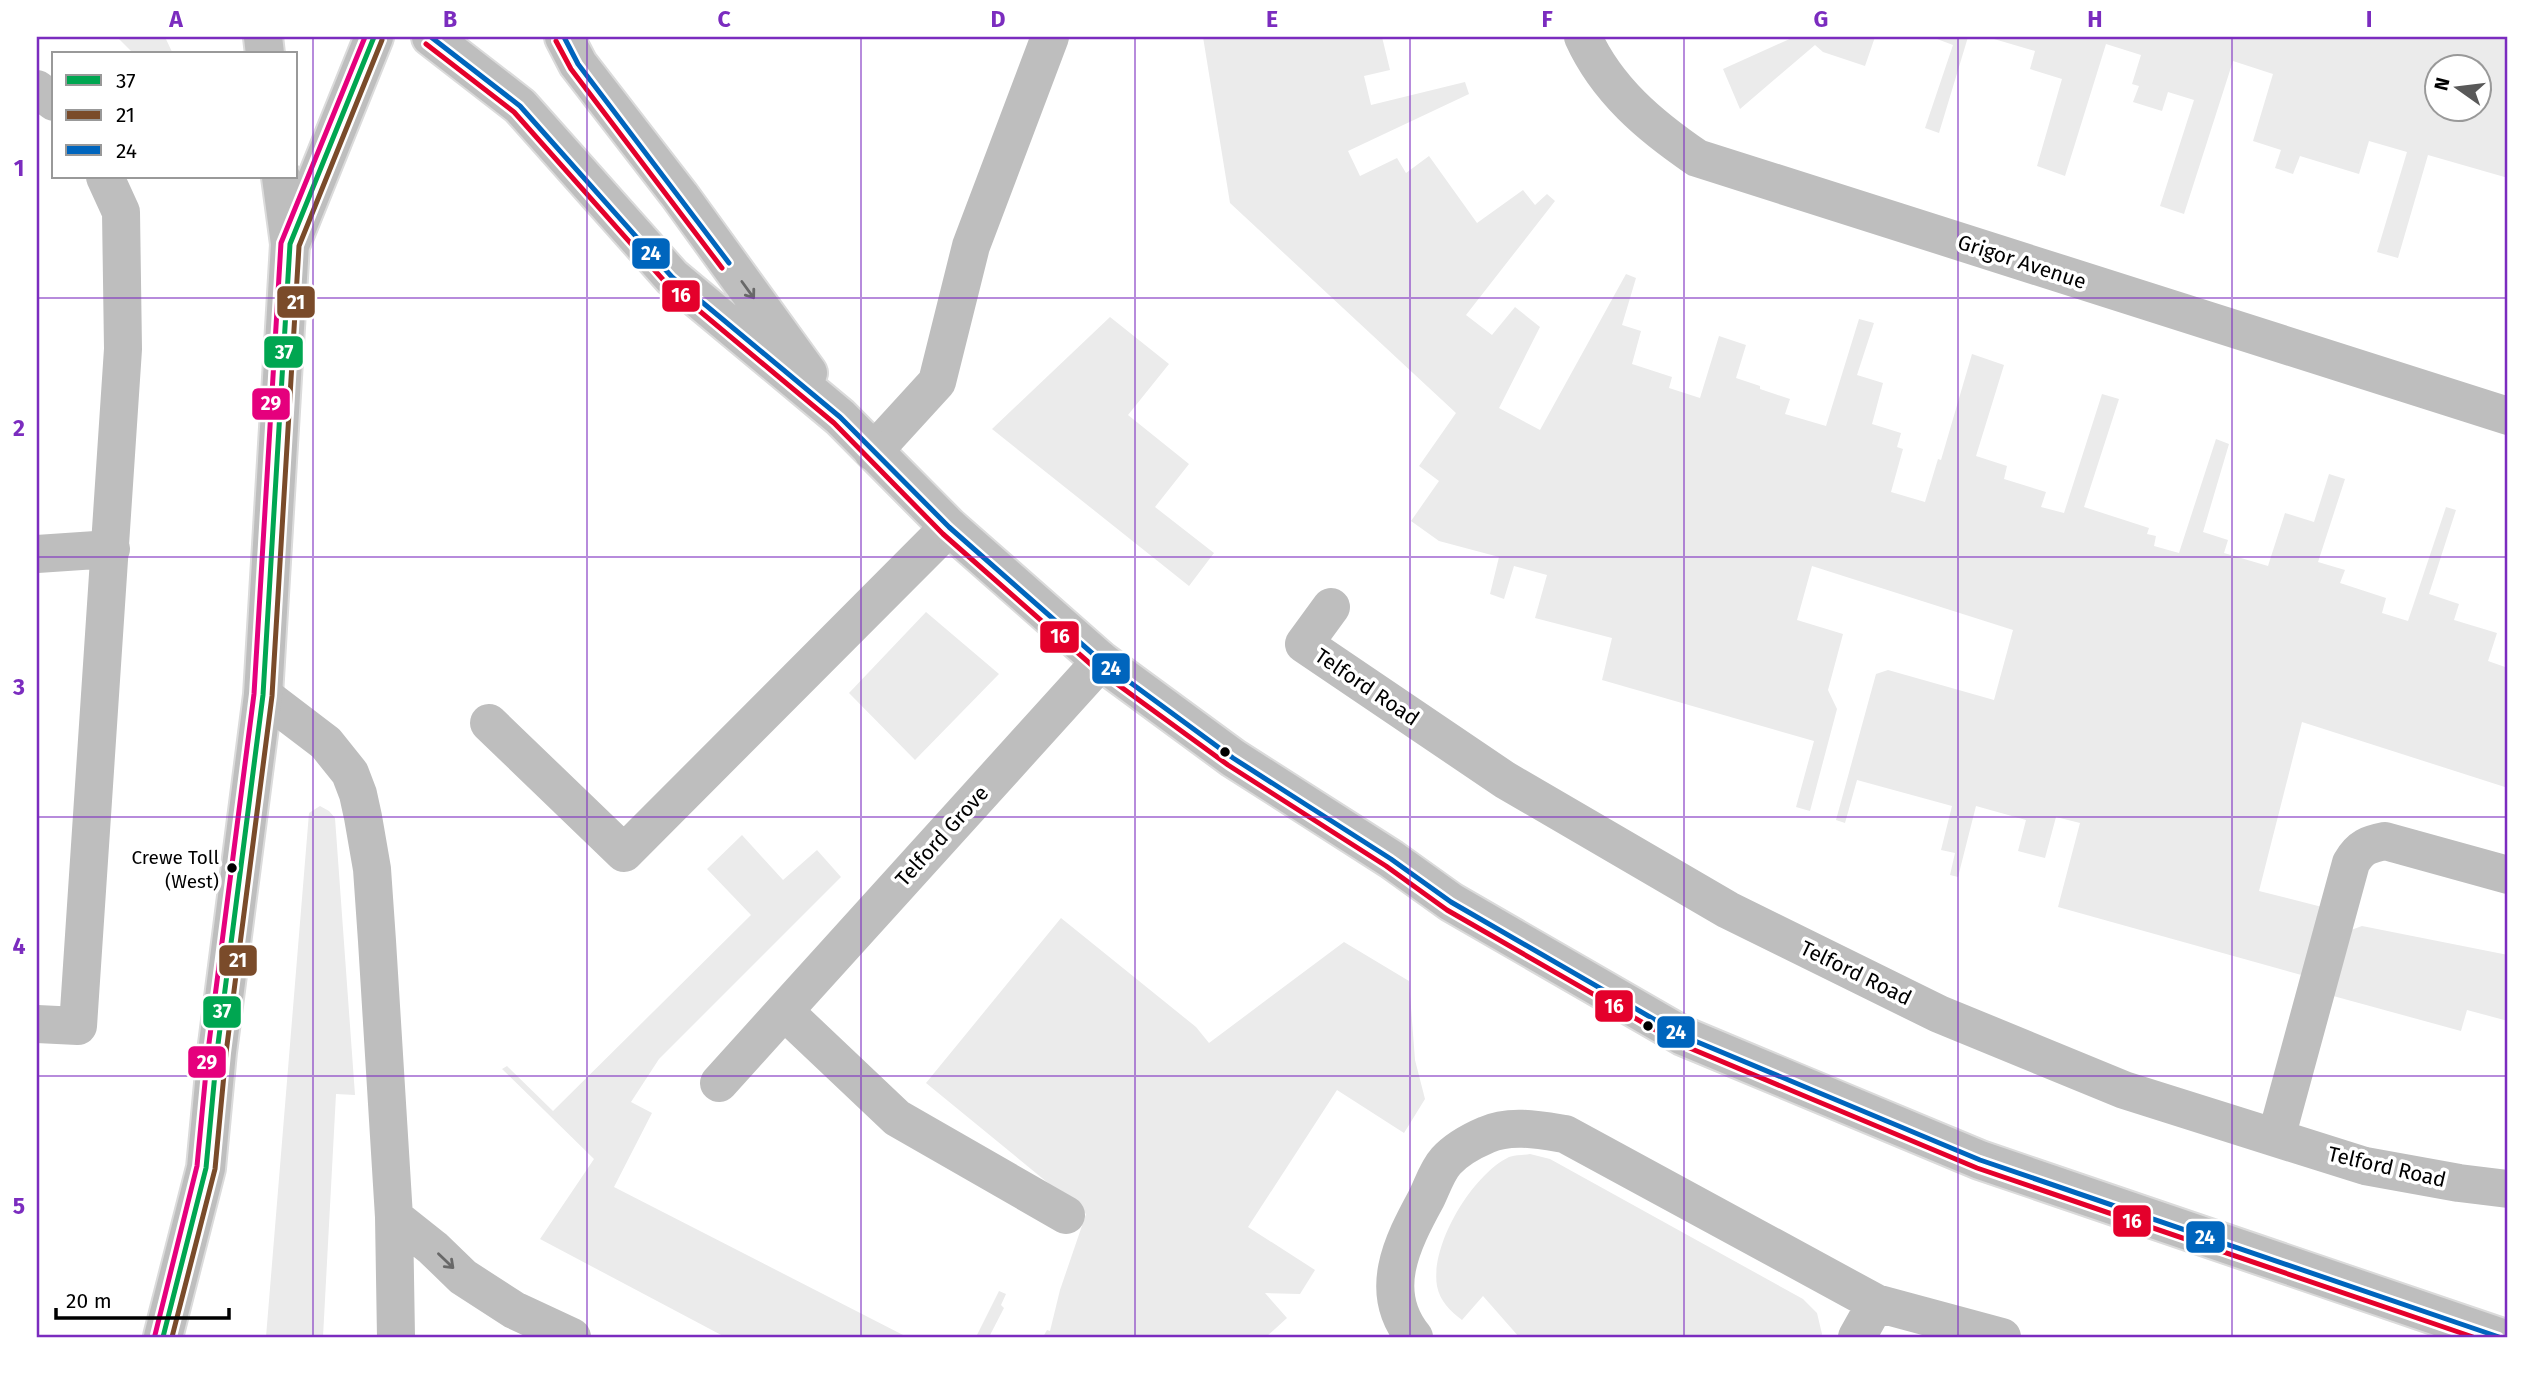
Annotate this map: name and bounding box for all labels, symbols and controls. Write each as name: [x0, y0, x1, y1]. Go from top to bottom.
text: A: [168, 5, 183, 33]
text: B: [443, 5, 457, 33]
text: C: [717, 5, 731, 33]
text: D: [991, 5, 1006, 33]
text: E: [1266, 5, 1278, 33]
text: F: [1541, 5, 1553, 33]
text: G: [1814, 5, 1828, 33]
text: H: [2087, 5, 2103, 33]
text: I: [2366, 5, 2372, 33]
legend: [52, 52, 298, 178]
north arrow: [2422, 52, 2492, 122]
text: 37: [116, 68, 136, 94]
text: N: [2429, 75, 2455, 93]
text: 21: [116, 102, 135, 128]
text: 24: [116, 138, 137, 164]
text: 1: [14, 154, 24, 182]
street label: Grigor Avenue: [1954, 229, 2090, 295]
line badge: 24: [631, 237, 671, 270]
text: 24: [641, 242, 661, 265]
line badge: 16: [661, 279, 701, 313]
one-way arrow: [741, 280, 755, 299]
text: 16: [671, 284, 691, 307]
line badge: 21: [276, 285, 316, 319]
text: 21: [287, 291, 305, 314]
line badge: 37: [263, 335, 304, 369]
text: 37: [274, 341, 293, 364]
line badge: 29: [251, 387, 291, 421]
text: 29: [261, 392, 281, 415]
text: 2: [13, 414, 25, 442]
line badge: 16: [1039, 620, 1080, 654]
text: 16: [1050, 625, 1070, 648]
street label: Telford Road: [1310, 643, 1424, 731]
line badge: 24: [1091, 652, 1131, 685]
text: 24: [1101, 657, 1121, 680]
text: 3: [12, 673, 25, 701]
unlabelled marker: [1218, 745, 1232, 759]
street label: Telford Grove: [890, 780, 994, 892]
place label: Crewe Toll (West): [132, 846, 219, 893]
marker: Crewe Toll (West): [225, 861, 239, 875]
text: 4: [13, 932, 26, 960]
street label: Telford Road: [1796, 935, 1916, 1011]
line badge: 21: [218, 944, 258, 977]
text: 21: [229, 949, 247, 972]
line badge: 16: [1594, 989, 1634, 1023]
line badge: 37: [202, 995, 242, 1029]
text: 16: [1604, 995, 1624, 1018]
text: 37: [212, 1000, 231, 1023]
line badge: 24: [1656, 1015, 1696, 1049]
unlabelled marker: [1641, 1019, 1655, 1033]
text: 24: [1666, 1021, 1686, 1044]
line badge: 29: [187, 1045, 227, 1079]
text: 29: [197, 1051, 217, 1074]
street label: Telford Road: [2325, 1141, 2449, 1193]
text: 5: [13, 1192, 25, 1220]
line badge: 16: [2112, 1204, 2152, 1238]
text: 16: [2122, 1210, 2142, 1233]
line badge: 24: [2185, 1220, 2226, 1254]
text: 24: [2195, 1226, 2215, 1249]
one-way arrow: [438, 1252, 455, 1269]
scale bar: [56, 1276, 229, 1320]
text: 20 m: [66, 1288, 112, 1314]

